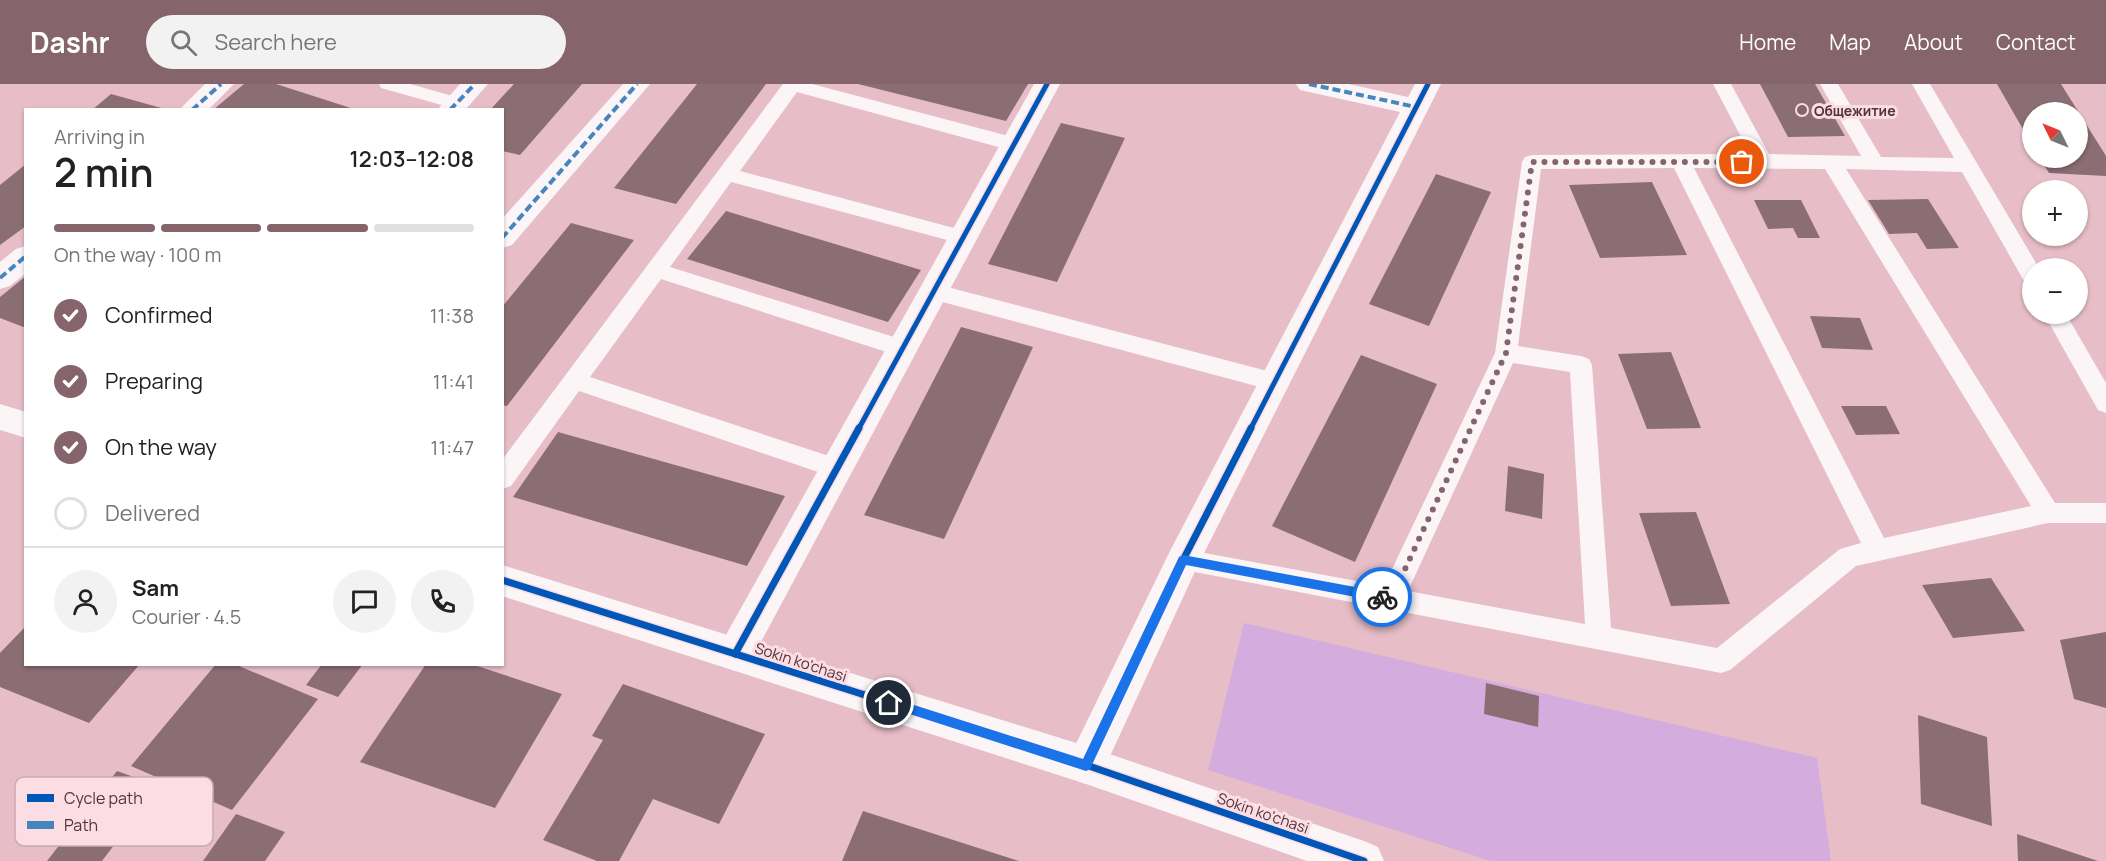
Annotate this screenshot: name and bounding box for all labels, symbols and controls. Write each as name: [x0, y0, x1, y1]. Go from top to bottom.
search box: [146, 15, 566, 69]
text: Dashr: [30, 23, 110, 61]
icon: search: [167, 26, 200, 59]
text: Search here: [215, 27, 337, 57]
text: Home: [1739, 28, 1796, 56]
text: Map: [1829, 28, 1871, 56]
text: About: [1904, 28, 1963, 56]
text: Contact: [1996, 28, 2076, 56]
place label: Общежитие: [1814, 101, 1896, 120]
north arrow: [2022, 102, 2088, 168]
map controls: [2022, 102, 2088, 324]
marker: Общежитие: [1795, 103, 1809, 117]
text: Arriving in: [54, 123, 145, 150]
pin: [1716, 136, 1767, 187]
text: 12:03–12:08: [349, 144, 474, 174]
text: 2 min: [54, 145, 153, 199]
icon: bag: [1725, 145, 1758, 178]
button: +: [2022, 180, 2088, 246]
text: On the way · 100 m: [54, 241, 221, 268]
button: −: [2022, 258, 2088, 324]
icon: check: [54, 299, 87, 332]
text: Confirmed: [105, 300, 213, 330]
text: 11:38: [430, 302, 474, 329]
icon: check: [54, 365, 87, 398]
text: Preparing: [105, 366, 203, 396]
text: 11:41: [433, 368, 474, 395]
icon: check: [54, 431, 87, 464]
text: On the way: [105, 432, 217, 462]
text: 11:47: [431, 434, 474, 461]
text: Delivered: [105, 498, 200, 528]
courier: [1352, 567, 1412, 627]
button: person: [54, 570, 117, 633]
button: chat: [333, 570, 396, 633]
button: phone: [411, 570, 474, 633]
text: Sam: [132, 573, 179, 603]
icon: bike: [1366, 581, 1399, 614]
text: Courier · 4.5: [132, 603, 241, 630]
street label: Sokin ko'chasi: [752, 637, 850, 687]
pin: [863, 677, 914, 728]
icon: home: [872, 686, 905, 719]
legend: [15, 777, 213, 846]
text: Cycle path: [64, 787, 143, 809]
street label: Sokin ko'chasi: [1214, 787, 1312, 839]
text: Path: [64, 814, 98, 836]

